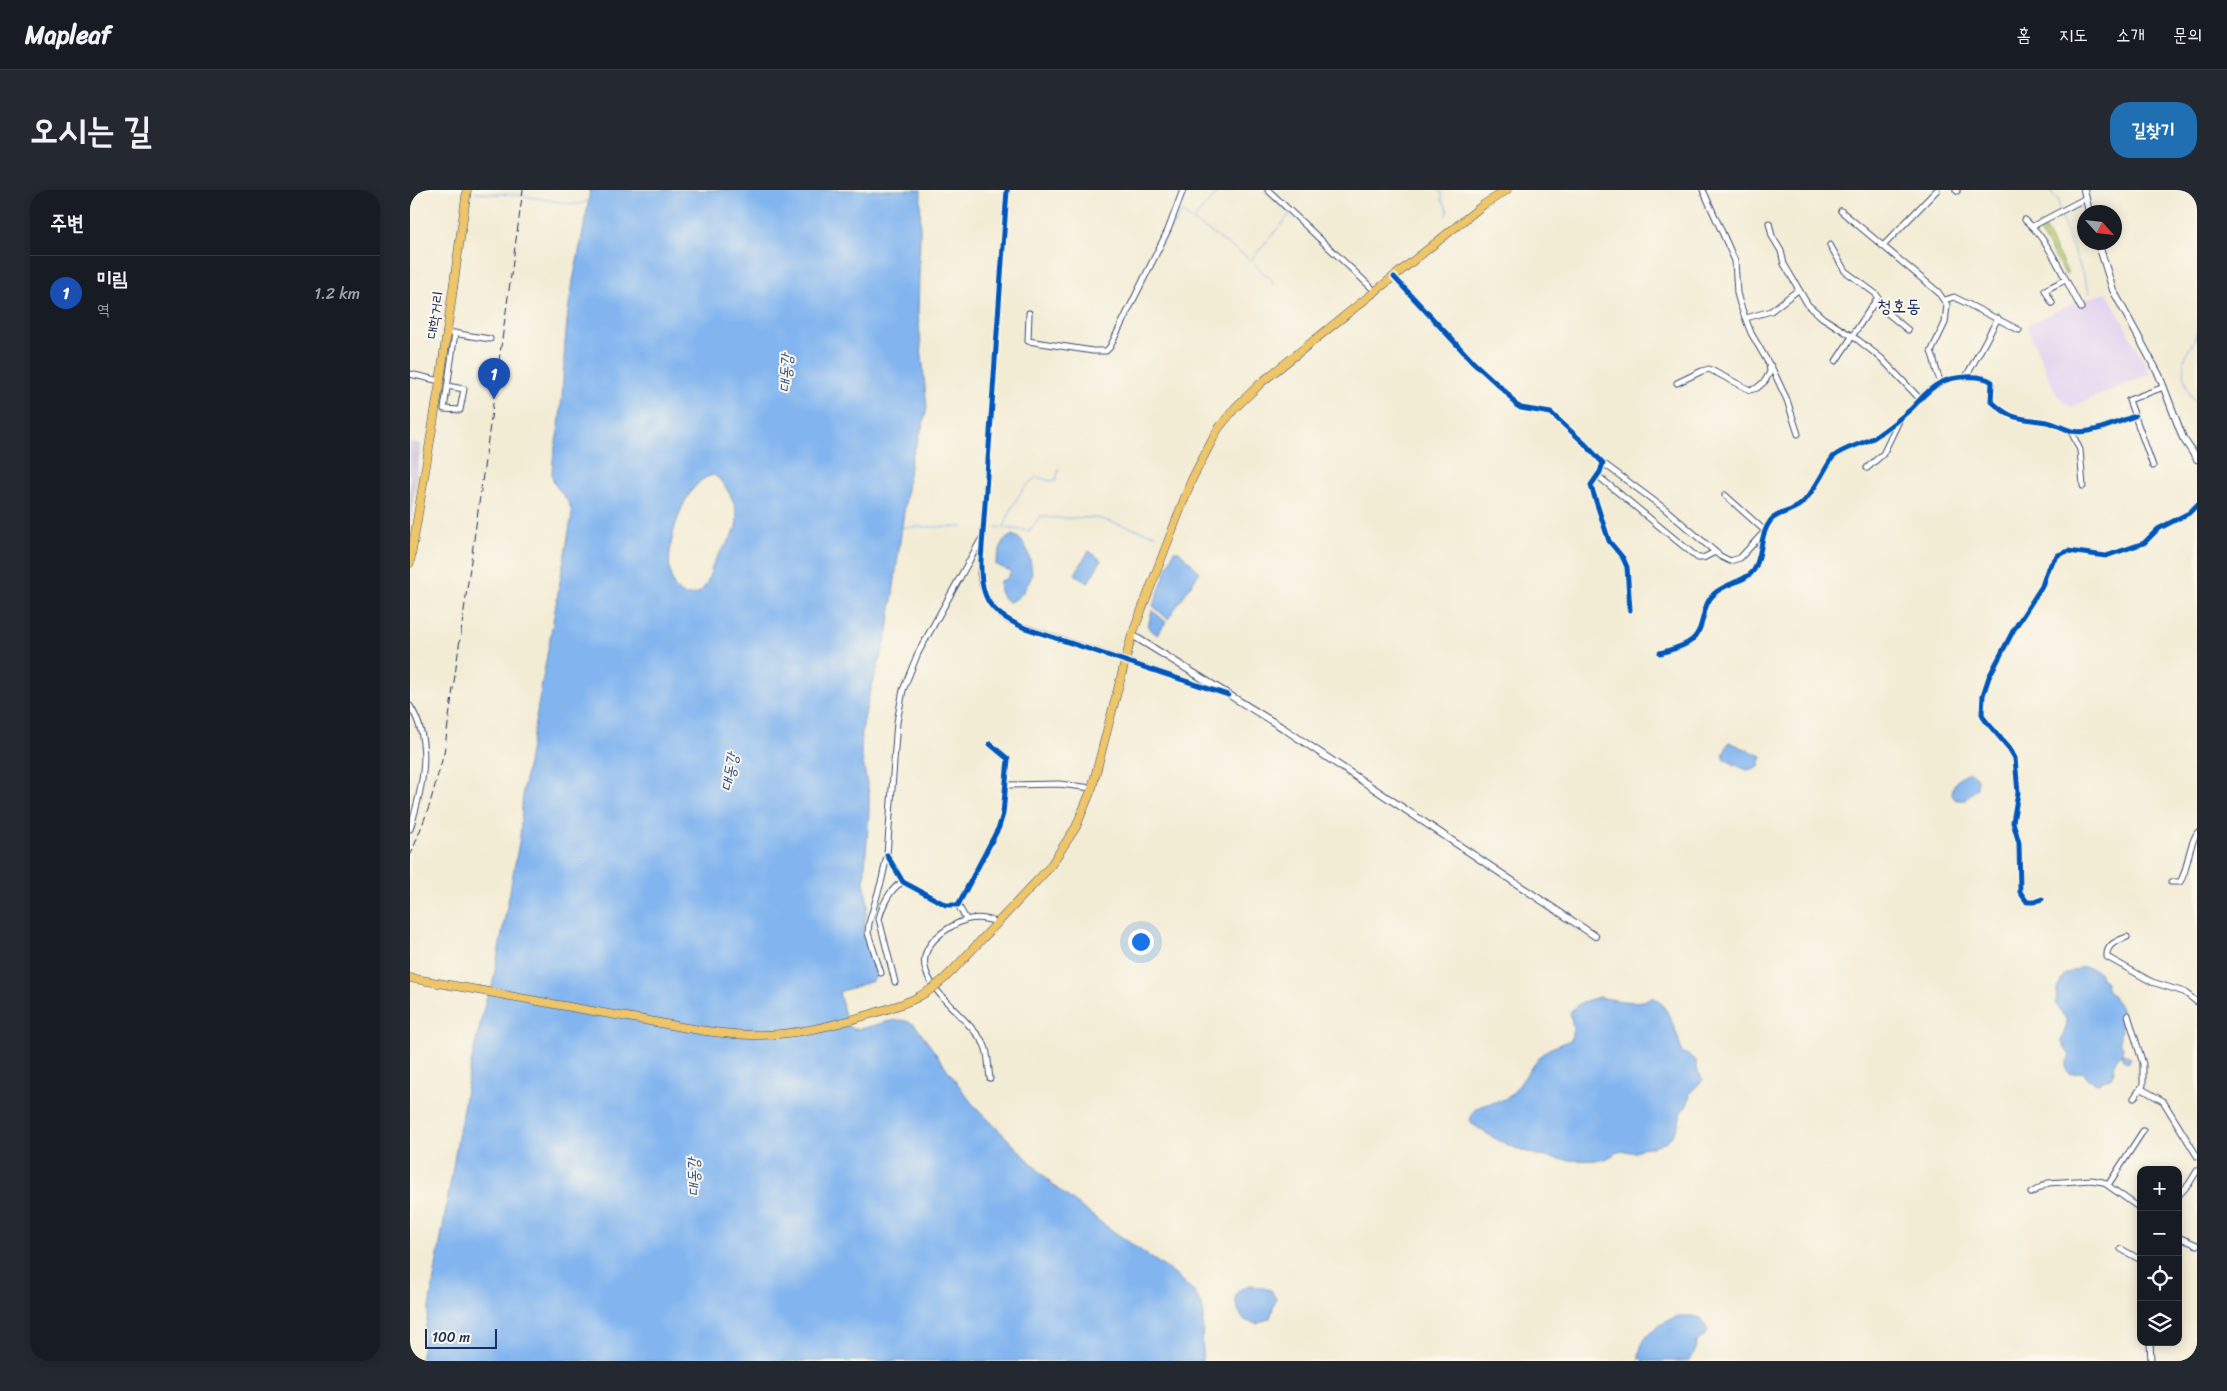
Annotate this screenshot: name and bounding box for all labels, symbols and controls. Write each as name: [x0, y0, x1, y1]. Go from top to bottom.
text: Mapleaf: [25, 14, 111, 56]
text: 홈: [2017, 19, 2031, 51]
text: 지도: [2059, 19, 2088, 51]
text: 소개: [2116, 19, 2145, 51]
text: 문의: [2173, 19, 2202, 51]
text: 오시는 길: [30, 99, 152, 161]
button: 길찾기: [2110, 102, 2197, 158]
text: 주변: [50, 204, 84, 242]
north arrow: [2077, 205, 2122, 250]
text: 미림: [97, 262, 128, 295]
text: 1: [63, 279, 69, 308]
text: 1.2 km: [314, 279, 360, 308]
street label: 대학거리: [419, 289, 451, 341]
district label: 청호동: [1877, 290, 1921, 322]
text: 역: [97, 295, 110, 324]
water label: 대동강: [770, 351, 801, 393]
pin: 1: [478, 358, 510, 399]
water label: 대동강: [712, 748, 748, 794]
your location: [1128, 929, 1154, 955]
water label: 대동강: [679, 1155, 708, 1197]
map controls: [2137, 1166, 2182, 1346]
button: +: [2137, 1166, 2182, 1211]
button: −: [2137, 1211, 2182, 1256]
button: locate: [2137, 1256, 2182, 1301]
button: layers: [2137, 1301, 2182, 1346]
text: 100 m: [432, 1325, 470, 1350]
scale bar: [425, 1326, 498, 1349]

